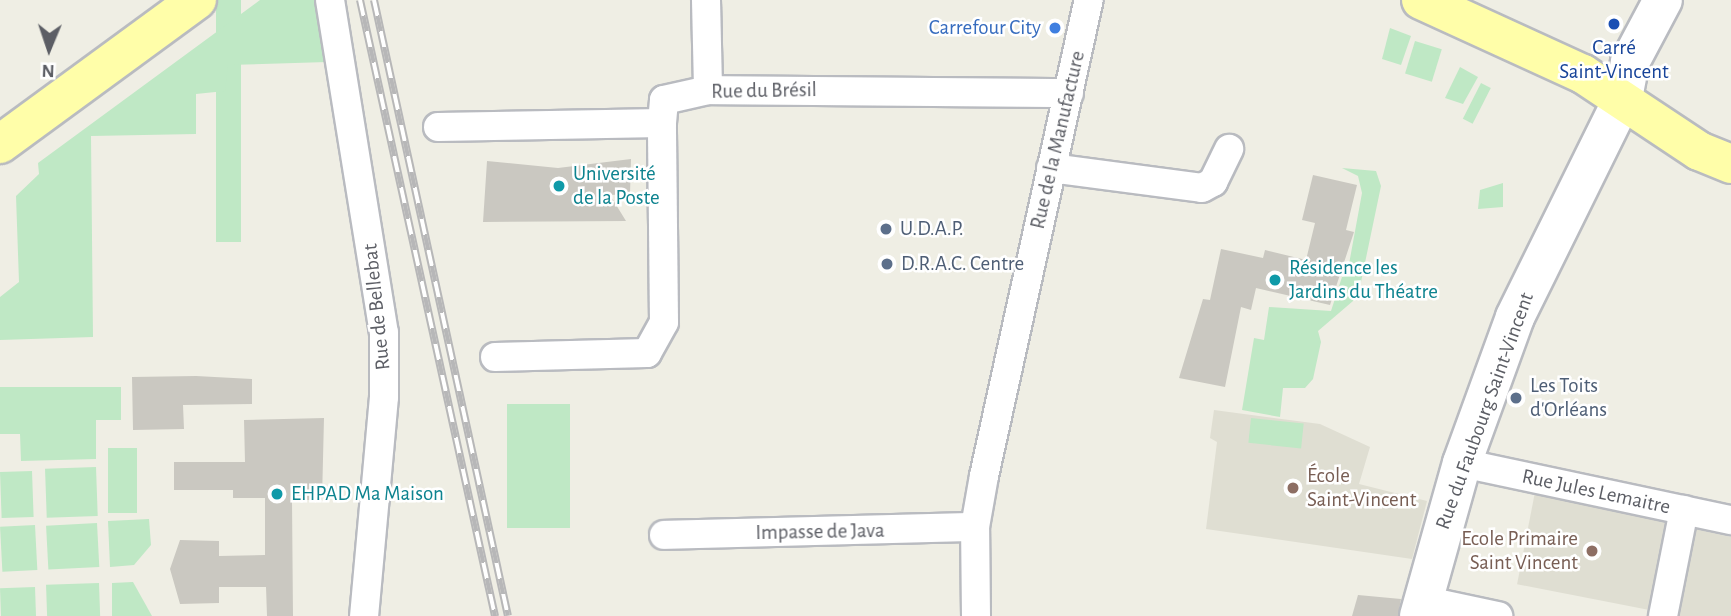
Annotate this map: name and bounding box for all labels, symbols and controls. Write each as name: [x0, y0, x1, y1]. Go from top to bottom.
north arrow: [14, 14, 84, 84]
place label: Carrefour City: [929, 15, 1041, 41]
marker: Carré Saint-Vincent: [1606, 16, 1622, 32]
marker: Carrefour City: [1047, 20, 1063, 36]
place label: Carré Saint-Vincent: [1559, 35, 1669, 85]
street label: Rue de la Manufacture: [1025, 48, 1091, 232]
text: N: [41, 61, 55, 80]
street label: Rue du Brésil: [711, 77, 817, 105]
place label: Université de la Poste: [573, 161, 660, 211]
marker: Université de la Poste: [551, 178, 567, 194]
place label: U.D.A.P.: [900, 216, 963, 242]
marker: U.D.A.P.: [878, 221, 894, 237]
street label: Rue de Bellebat: [358, 242, 396, 372]
place label: D.R.A.C. Centre: [901, 251, 1024, 277]
place label: Résidence les Jardins du Théatre: [1289, 255, 1438, 305]
marker: D.R.A.C. Centre: [879, 256, 895, 272]
marker: Résidence les Jardins du Théatre: [1267, 272, 1283, 288]
street label: Rue du Faubourg Saint-Vincent: [1430, 289, 1540, 533]
place label: Les Toits d'Orléans: [1530, 373, 1607, 423]
marker: Les Toits d'Orléans: [1508, 390, 1524, 406]
place label: École Saint-Vincent: [1307, 463, 1416, 513]
street label: Rue Jules Lemaitre: [1520, 464, 1672, 520]
marker: École Saint-Vincent: [1285, 480, 1301, 496]
place label: EHPAD Ma Maison: [291, 481, 444, 507]
marker: EHPAD Ma Maison: [269, 486, 285, 502]
street label: Impasse de Java: [755, 518, 885, 546]
place label: Ecole Primaire Saint Vincent: [1461, 526, 1578, 576]
marker: Ecole Primaire Saint Vincent: [1584, 543, 1600, 559]

